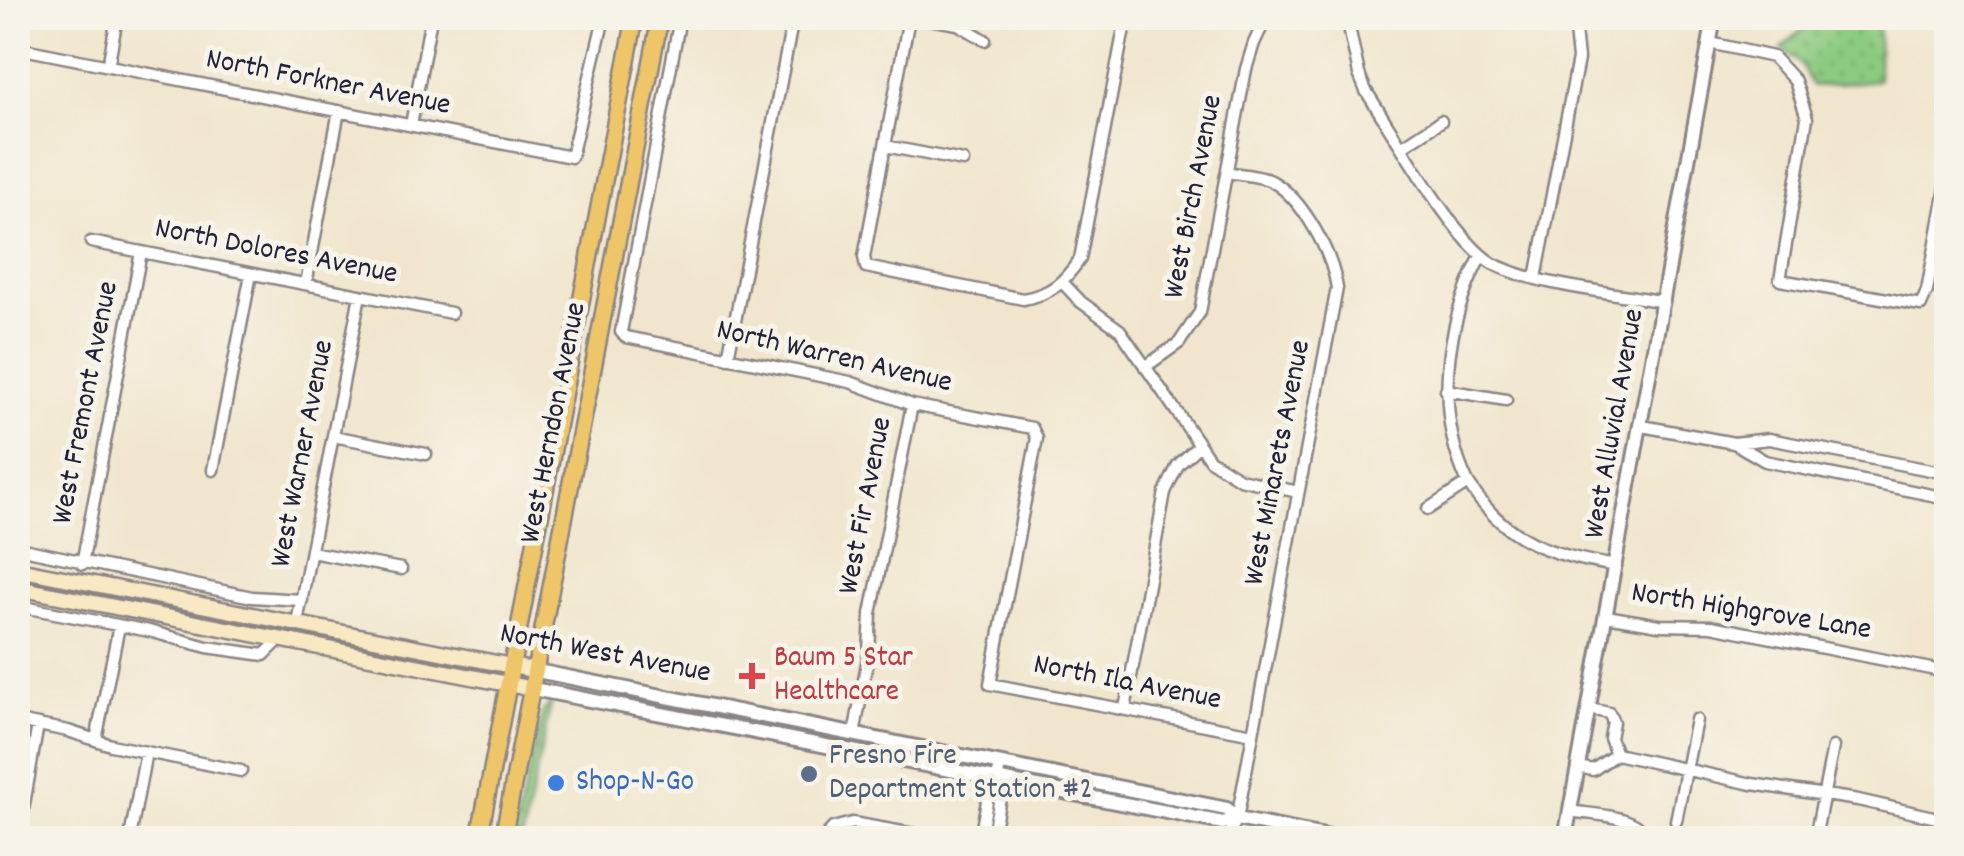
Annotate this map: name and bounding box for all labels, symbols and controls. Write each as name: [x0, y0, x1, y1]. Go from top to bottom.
street label: North Forkner Avenue: [202, 39, 454, 129]
street label: West Birch Avenue: [1154, 91, 1236, 303]
street label: North Dolores Avenue: [151, 208, 401, 298]
street label: West Fremont Avenue: [42, 278, 132, 528]
street label: West Herndon Avenue: [511, 299, 599, 547]
street label: West Alluvial Avenue: [1575, 306, 1657, 542]
street label: North Warren Avenue: [712, 310, 956, 406]
street label: West Warner Avenue: [261, 337, 347, 571]
street label: West Minarets Avenue: [1234, 337, 1324, 589]
street label: West Fir Avenue: [829, 414, 905, 598]
street label: North Highgrove Lane: [1628, 573, 1874, 653]
street label: North West Avenue: [496, 613, 714, 697]
place label: Baum 5 Star Healthcare: [774, 638, 913, 715]
street label: North Ila Avenue: [1029, 645, 1225, 723]
marker: Baum 5 Star Healthcare: [739, 663, 765, 689]
place label: Fresno Fire Department Station #2: [829, 736, 1093, 813]
place label: Shop-N-Go: [576, 762, 694, 805]
marker: Fresno Fire Department Station #2: [798, 763, 820, 785]
marker: Shop-N-Go: [545, 772, 567, 794]

